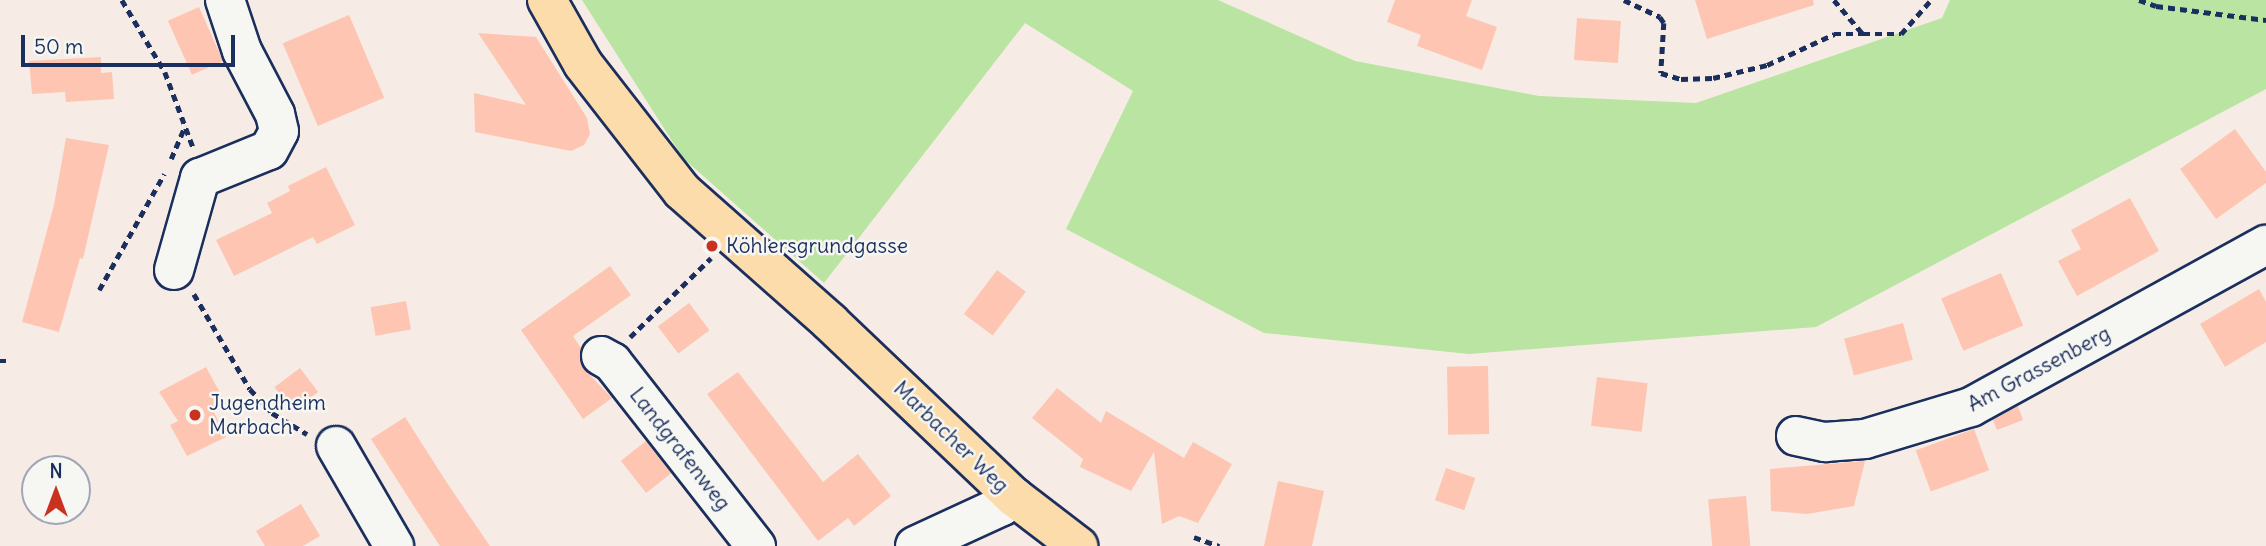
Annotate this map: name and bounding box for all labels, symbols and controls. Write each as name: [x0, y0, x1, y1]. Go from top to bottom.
scale bar: [24, 21, 238, 65]
text: 50 m: [34, 33, 83, 60]
place label: Köhlersgrundgasse: [726, 233, 908, 259]
marker: Köhlersgrundgasse: [704, 238, 720, 254]
street label: Am Grassenberg: [1963, 321, 2115, 417]
street label: Marbacher Weg: [888, 376, 1014, 498]
street label: Landgrafenweg: [624, 383, 736, 515]
place label: Jugendheim Marbach: [209, 390, 326, 440]
marker: Jugendheim Marbach: [187, 407, 203, 423]
north arrow: [21, 455, 91, 525]
text: N: [49, 459, 63, 483]

